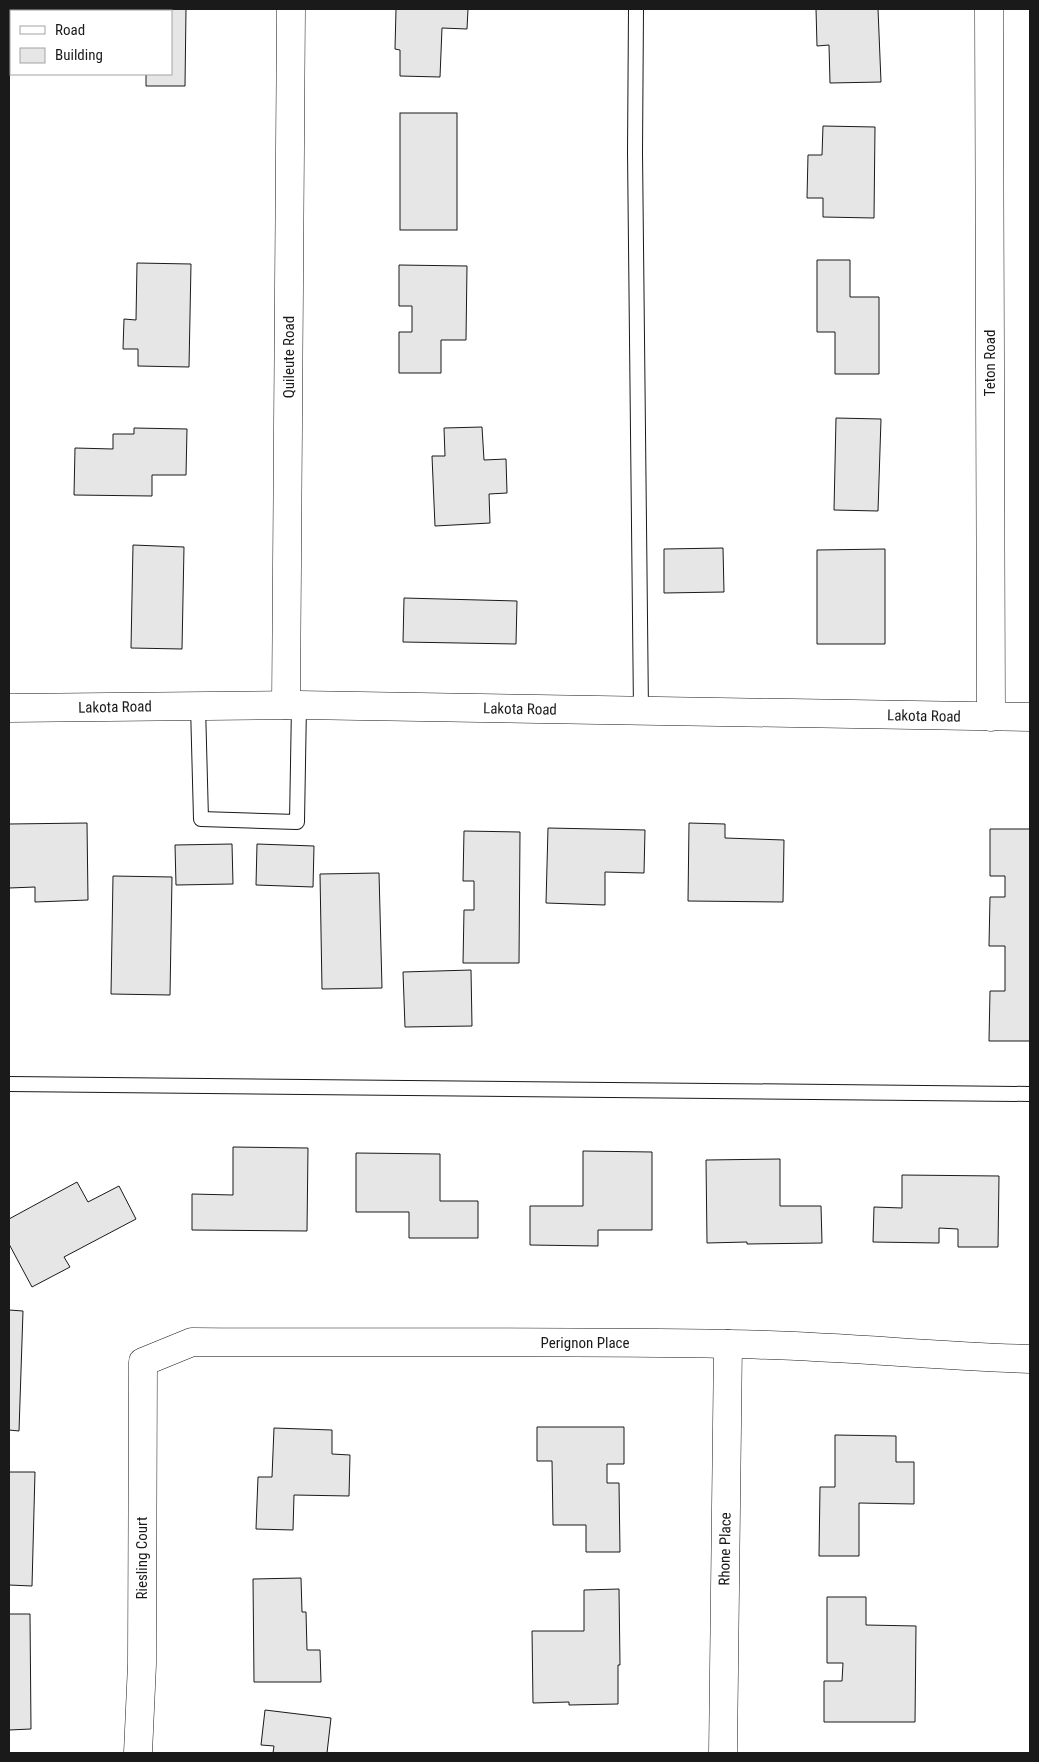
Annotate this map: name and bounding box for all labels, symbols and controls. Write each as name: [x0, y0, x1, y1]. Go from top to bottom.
legend: [10, 10, 172, 75]
text: Road: [55, 21, 85, 39]
text: Building: [55, 46, 103, 64]
street label: Quileute Road: [280, 316, 298, 398]
street label: Teton Road: [981, 330, 999, 396]
street label: Lakota Road: [78, 697, 152, 717]
street label: Lakota Road: [483, 699, 557, 719]
street label: Lakota Road: [887, 706, 961, 726]
street label: Perignon Place: [540, 1334, 630, 1352]
street label: Rhone Place: [715, 1512, 735, 1586]
street label: Riesling Court: [133, 1517, 151, 1599]

